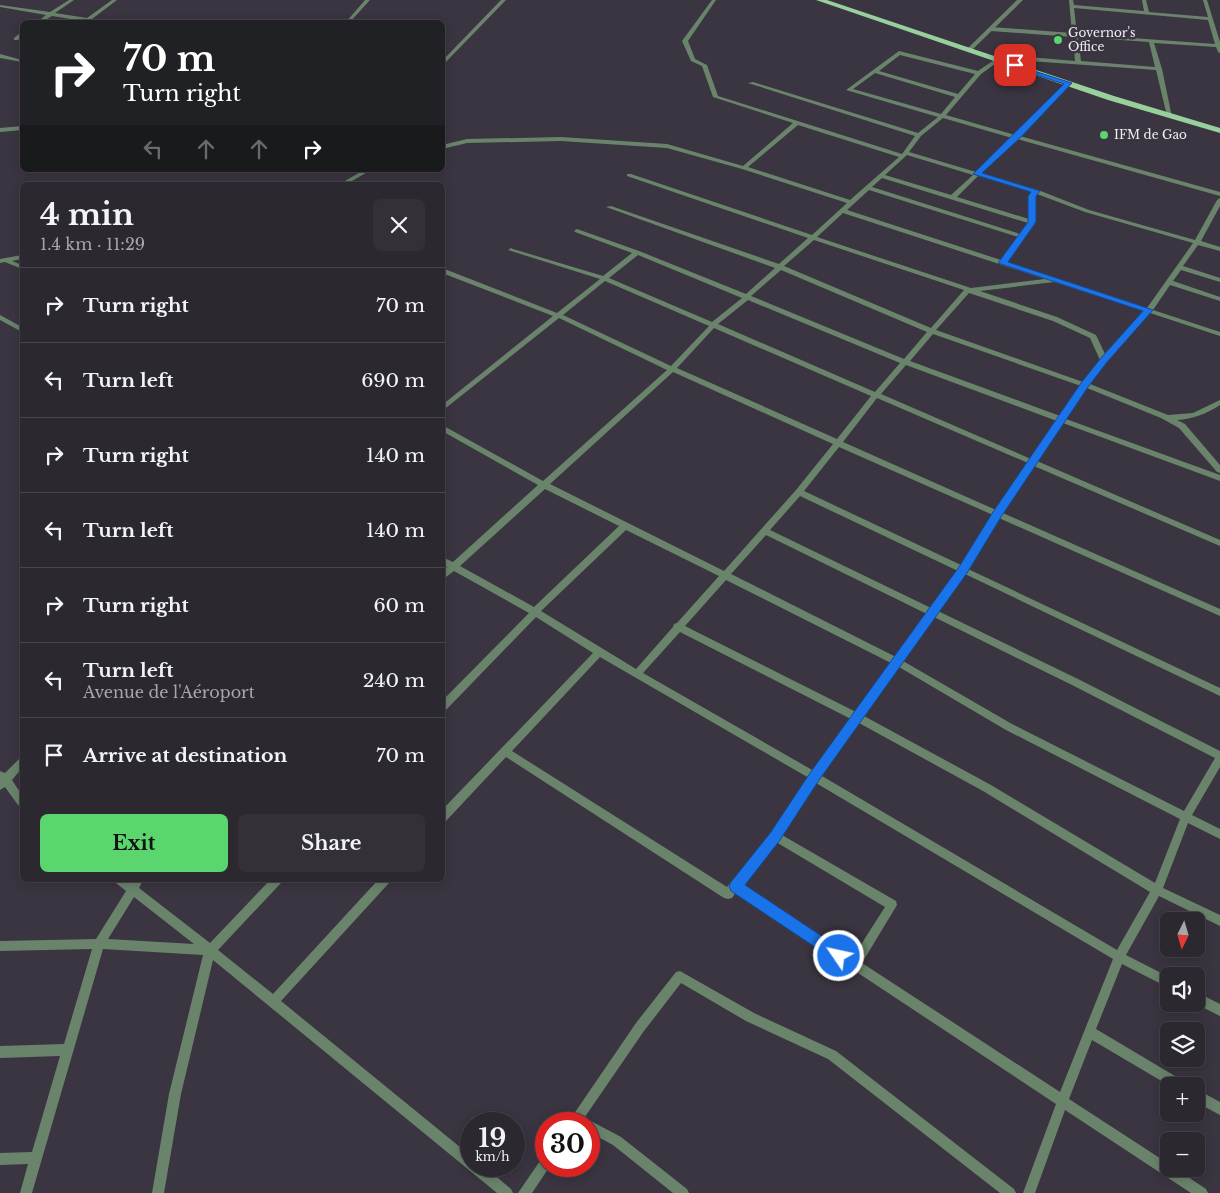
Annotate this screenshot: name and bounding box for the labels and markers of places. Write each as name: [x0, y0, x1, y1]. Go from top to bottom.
place label: Governor's Office: [1068, 25, 1135, 54]
marker: Governor's Office: [1052, 34, 1064, 46]
pin: [994, 44, 1036, 86]
place label: IFM de Gao: [1114, 127, 1187, 142]
marker: IFM de Gao: [1098, 129, 1110, 141]

